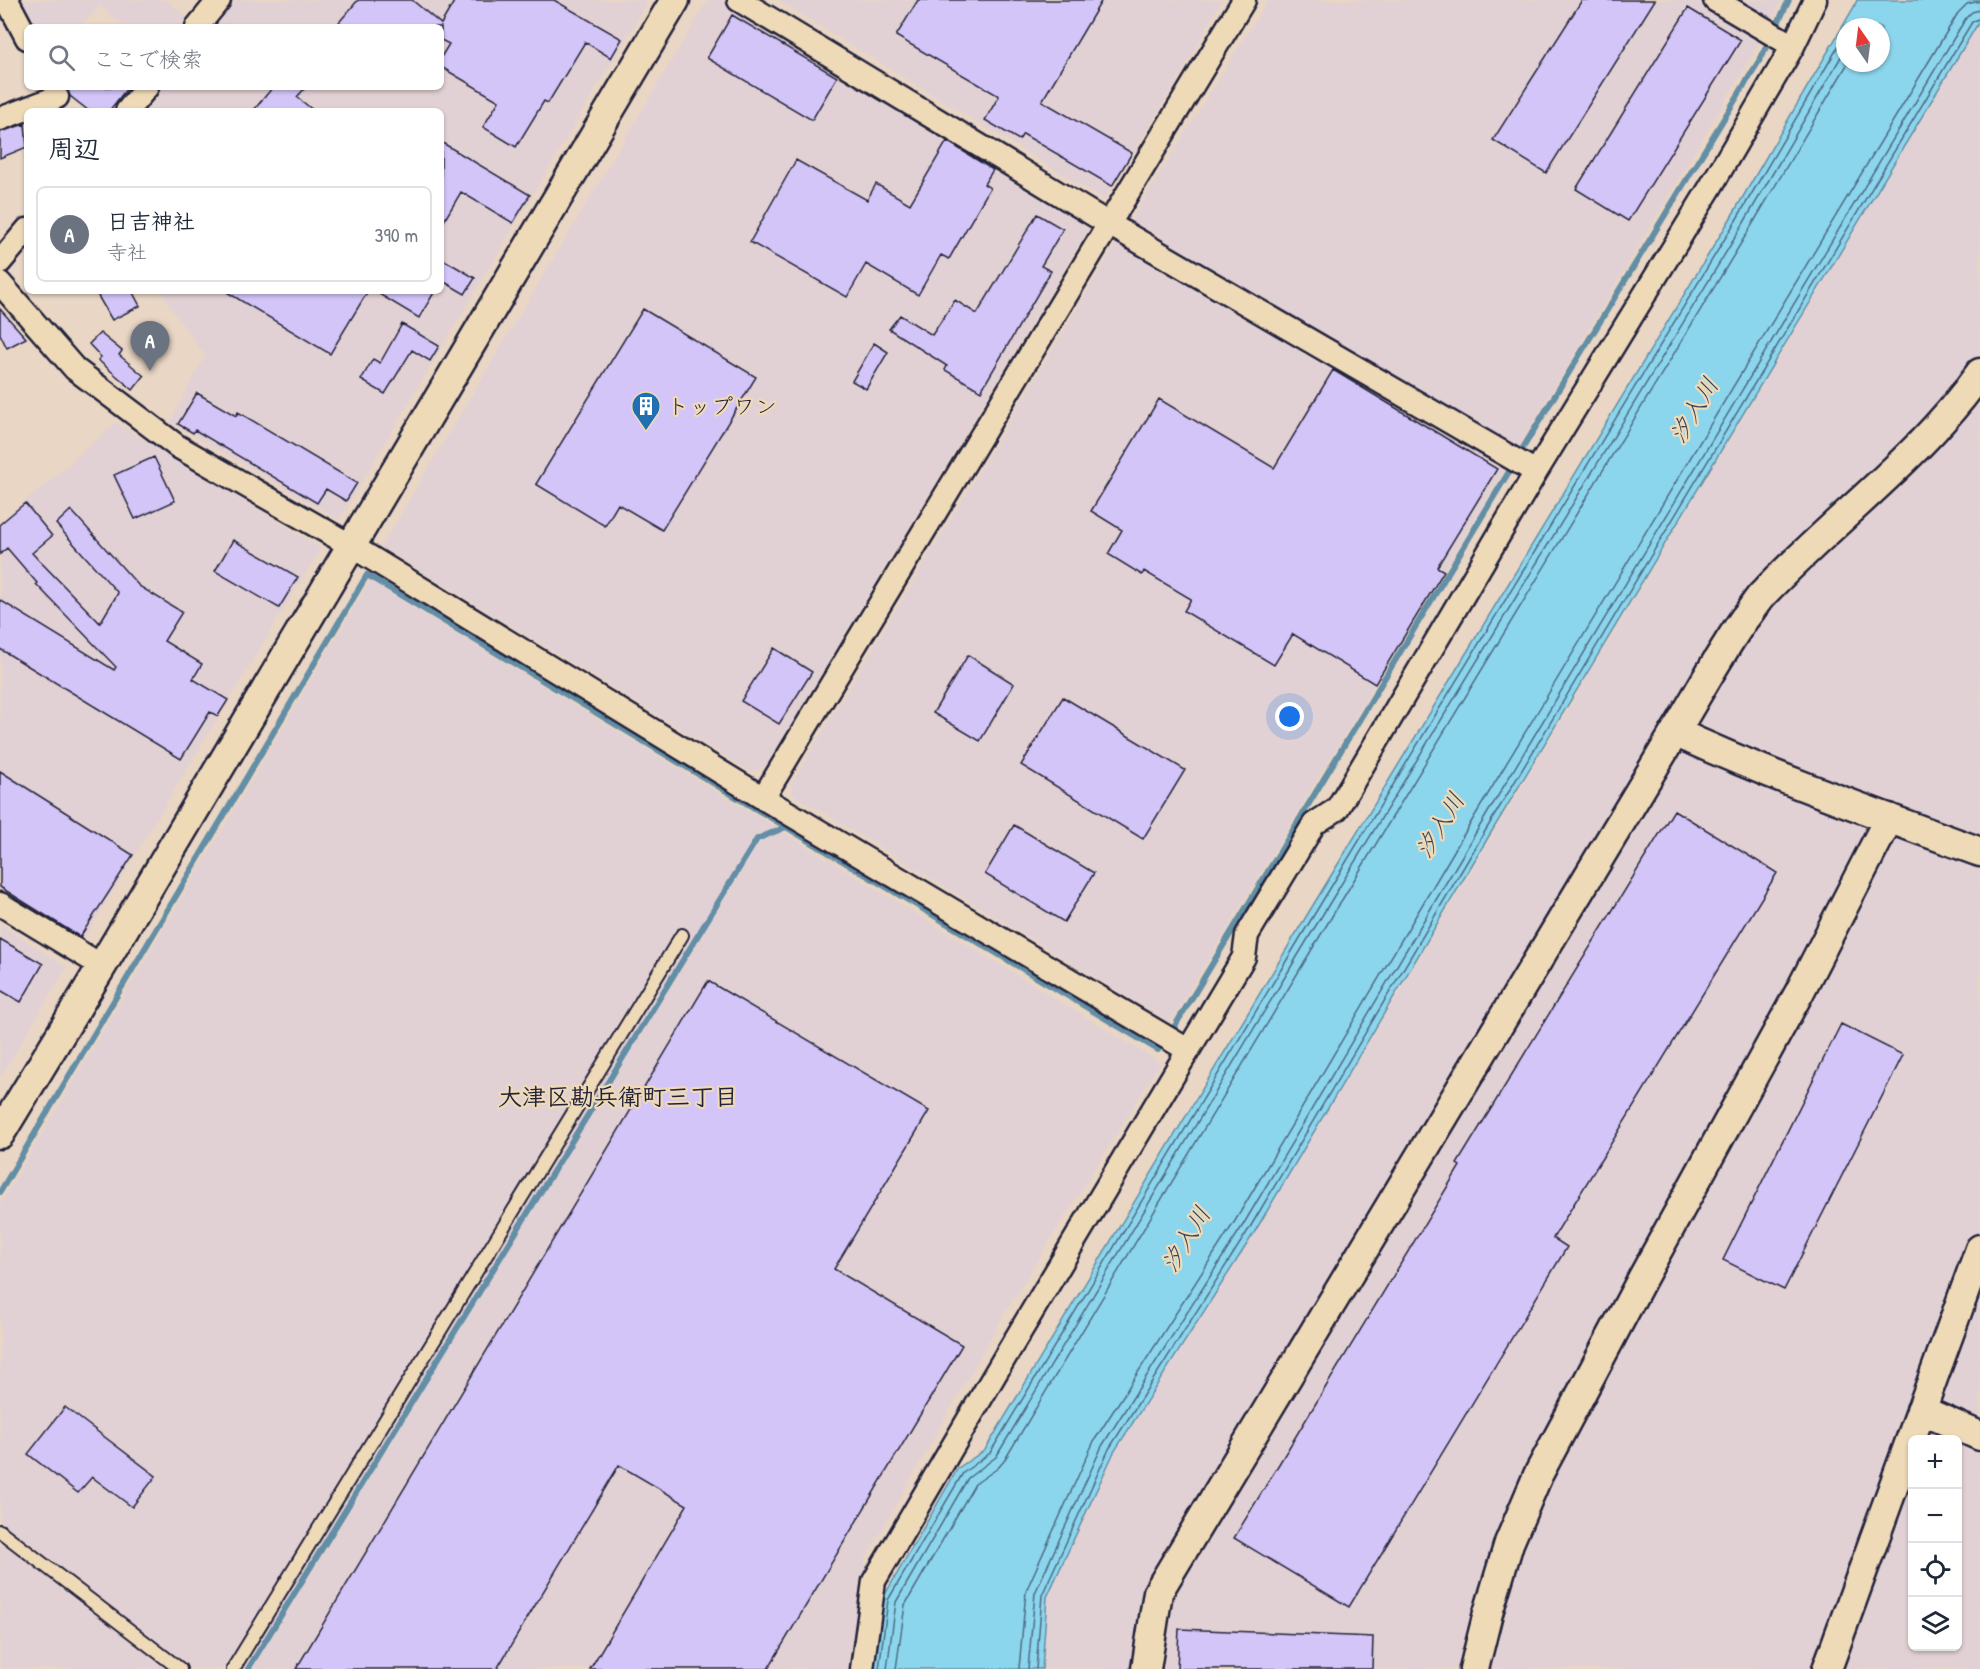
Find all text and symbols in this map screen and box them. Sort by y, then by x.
north arrow [1836,18,1890,72]
search box [24,24,444,90]
icon: search [45,41,78,74]
text: ここで検索 [93,44,203,74]
text: 周辺 [48,131,100,166]
text: 日吉神社 [107,206,195,236]
text: A [65,221,74,248]
text: 390 m [375,221,418,248]
text: 寺社 [107,238,147,265]
pin: A [130,322,170,371]
water label: 汐入川 [1661,371,1725,449]
building icon: トップワン [630,390,662,432]
place label: トップワン [667,391,777,421]
your location [1275,702,1304,731]
water label: 汐入川 [1407,786,1471,864]
district label: 大津区勘兵衛町三丁目 [498,1080,738,1112]
water label: 汐入川 [1153,1200,1217,1278]
map controls [1908,1435,1962,1651]
button: + [1908,1435,1962,1489]
button: − [1908,1489,1962,1543]
button: locate [1908,1543,1962,1597]
button: layers [1908,1597,1962,1651]

